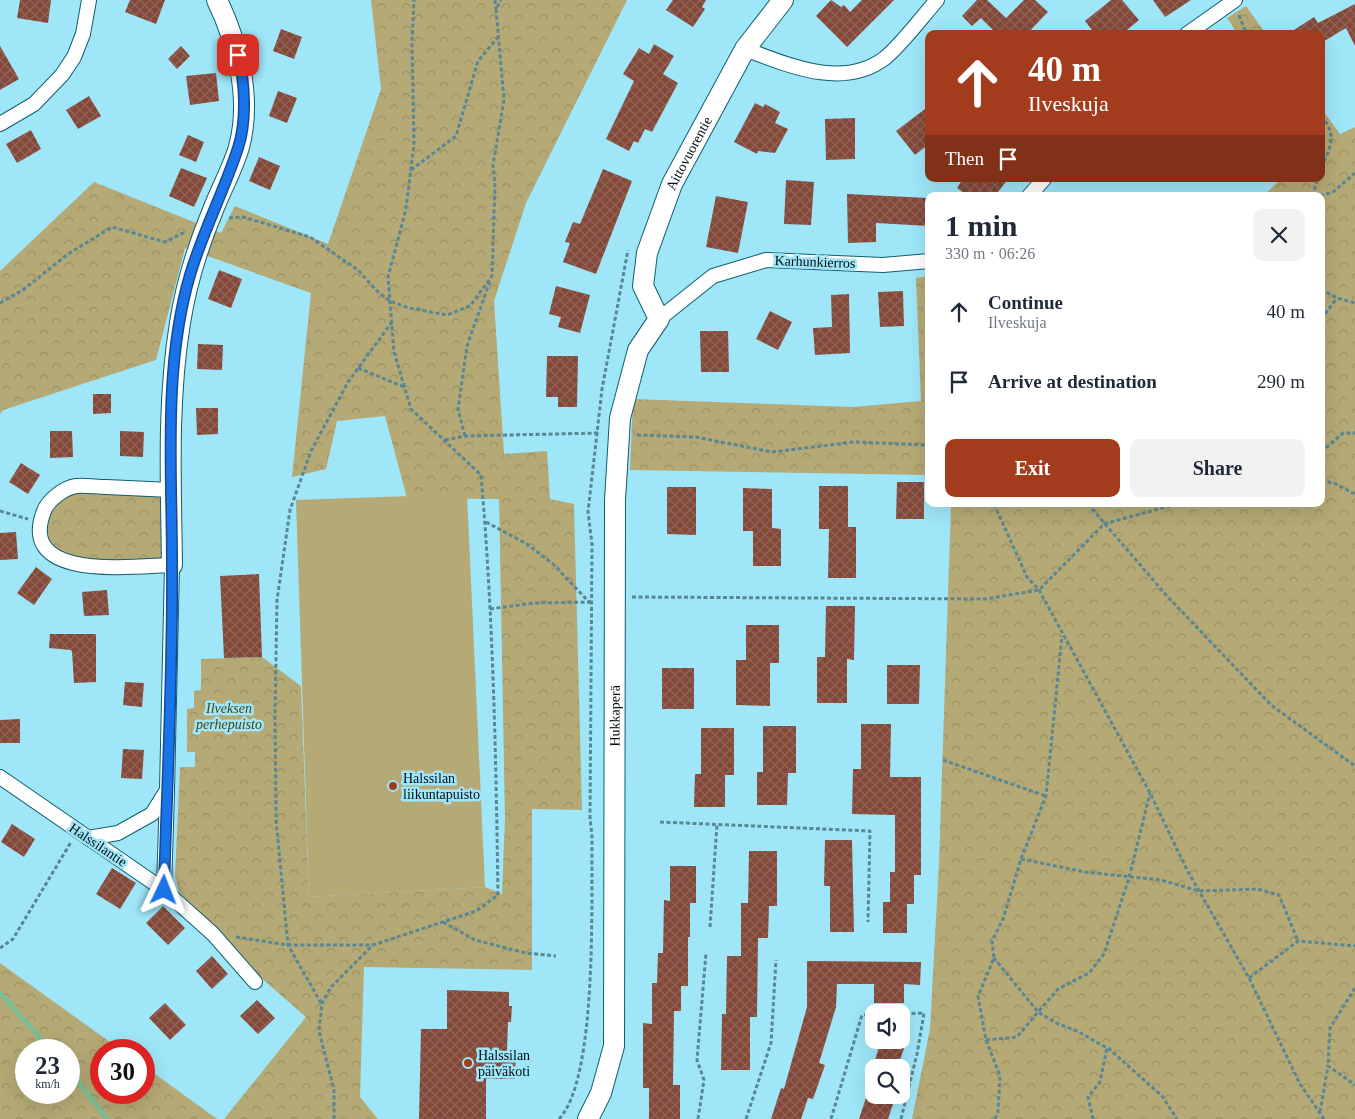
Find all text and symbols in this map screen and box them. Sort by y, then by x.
pin [217,34,259,76]
icon: arrive [224,41,252,69]
icon: ahead [945,50,1010,115]
text: 40 m [1028,50,1101,89]
text: Ilveskuja [1028,91,1109,116]
street label: Aittovuorentie [663,114,715,192]
icon: arrive [994,145,1022,173]
text: Then [945,148,984,169]
text: 1 min [945,209,1018,242]
button: close [1253,209,1305,261]
text: 330 m · 06:26 [945,245,1035,262]
street label: Karhunkierros [774,253,856,271]
text: Continue [988,292,1063,313]
icon: ahead [945,298,973,326]
text: 40 m [1266,301,1305,322]
text: Ilveskuja [988,314,1047,331]
icon: arrive [945,368,973,396]
text: Arrive at destination [988,371,1157,392]
text: 290 m [1257,371,1305,392]
button: Exit [945,439,1120,497]
button: Share [1130,439,1305,497]
street label: Hukkaperä [607,684,622,747]
park label: Ilveksen perhepuisto [195,701,262,732]
place label: Halssilan liikuntapuisto [403,771,480,802]
marker: Halssilan liikuntapuisto [387,780,399,792]
street label: Halssilantie [66,820,130,870]
position arrow [137,863,189,915]
map controls [865,1004,910,1104]
button: sound [865,1004,910,1049]
speed limit sign: 30 [90,1039,155,1104]
place label: Halssilan päiväkoti [478,1048,530,1079]
text: 23 [35,1052,60,1079]
marker: Halssilan päiväkoti [462,1057,474,1069]
button: search [865,1059,910,1104]
text: km/h [35,1077,60,1091]

